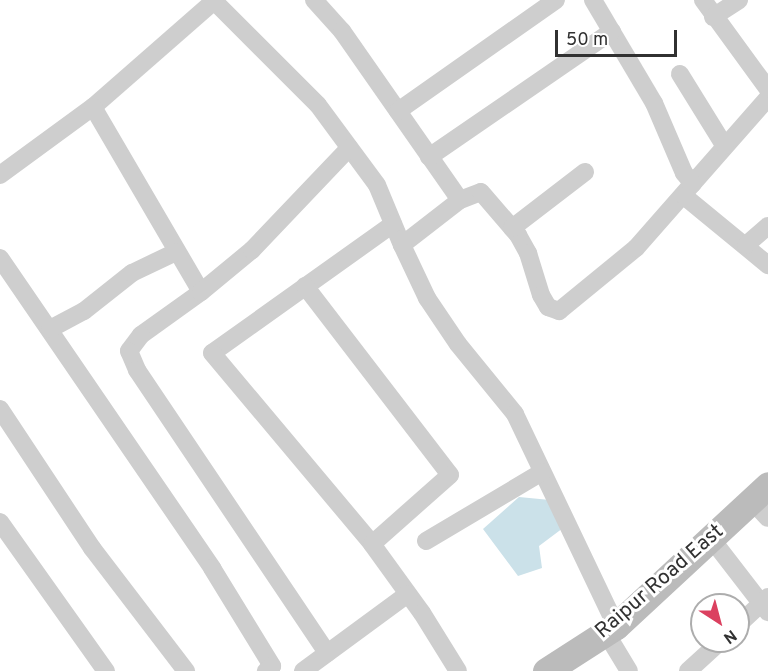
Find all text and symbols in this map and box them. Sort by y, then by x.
scale bar [558,18,680,56]
text: 50 m [566,29,608,52]
street label: Raipur Road East [591,519,729,645]
north arrow [690,593,750,653]
text: N [719,624,740,647]

